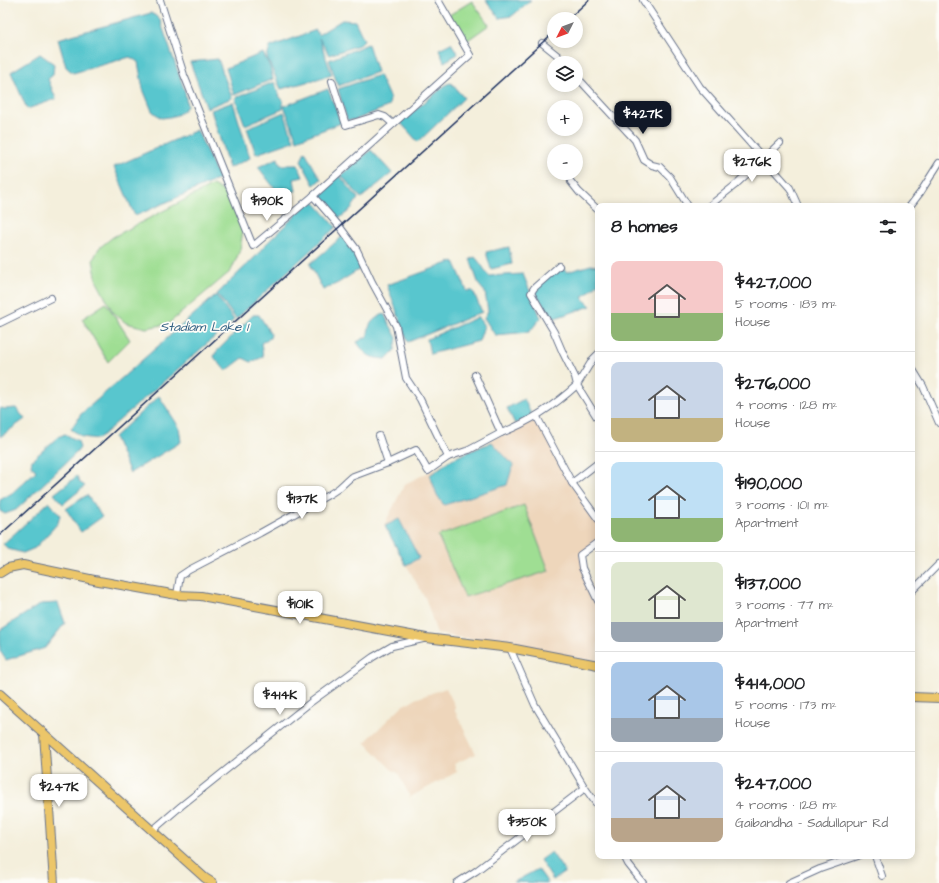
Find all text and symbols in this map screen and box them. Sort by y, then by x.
north arrow [547,12,583,48]
map controls [547,12,583,180]
button: layers [547,56,583,92]
button: + [547,100,583,136]
pin: $427K [615,101,671,135]
text: $427K [623,105,663,123]
button: − [547,144,583,180]
pin: $276K [724,149,780,183]
text: $276K [733,153,771,171]
pin: $190K [239,188,295,222]
text: $190K [251,192,283,210]
text: 8 homes [611,215,678,239]
icon: filters [877,216,899,238]
text: $427,000 [735,271,811,295]
icon: home [643,277,691,325]
text: 5 rooms · 183 m² [735,295,837,313]
text: House [735,313,770,331]
water label: Stadiam Lake 1 [160,318,250,336]
text: $276,000 [735,372,811,396]
icon: home [643,378,691,426]
text: 4 rooms · 128 m² [735,396,837,414]
text: House [735,414,770,432]
text: $190,000 [735,472,802,496]
icon: home [643,478,691,526]
pin: $137K [274,486,330,520]
text: $137K [286,490,318,508]
text: 3 rooms · 101 m² [735,496,829,514]
text: Apartment [735,514,799,532]
text: $137,000 [735,572,801,596]
icon: home [643,578,691,626]
pin: $101K [272,591,328,625]
text: $101K [287,595,313,613]
text: 3 rooms · 77 m² [735,596,834,614]
text: Apartment [735,614,799,632]
text: $414,000 [735,672,805,696]
icon: home [643,678,691,726]
pin: $414K [252,682,308,716]
text: $414K [263,686,297,704]
text: 5 rooms · 173 m² [735,696,837,714]
text: House [735,714,770,732]
text: $247,000 [735,772,811,796]
pin: $247K [31,774,87,808]
text: $247K [39,778,79,796]
icon: home [643,778,691,826]
text: 4 rooms · 128 m² [735,796,837,814]
pin: $350K [499,809,555,843]
text: $350K [507,813,547,831]
text: Gaibandha - Sadullapur Rd [735,814,888,832]

